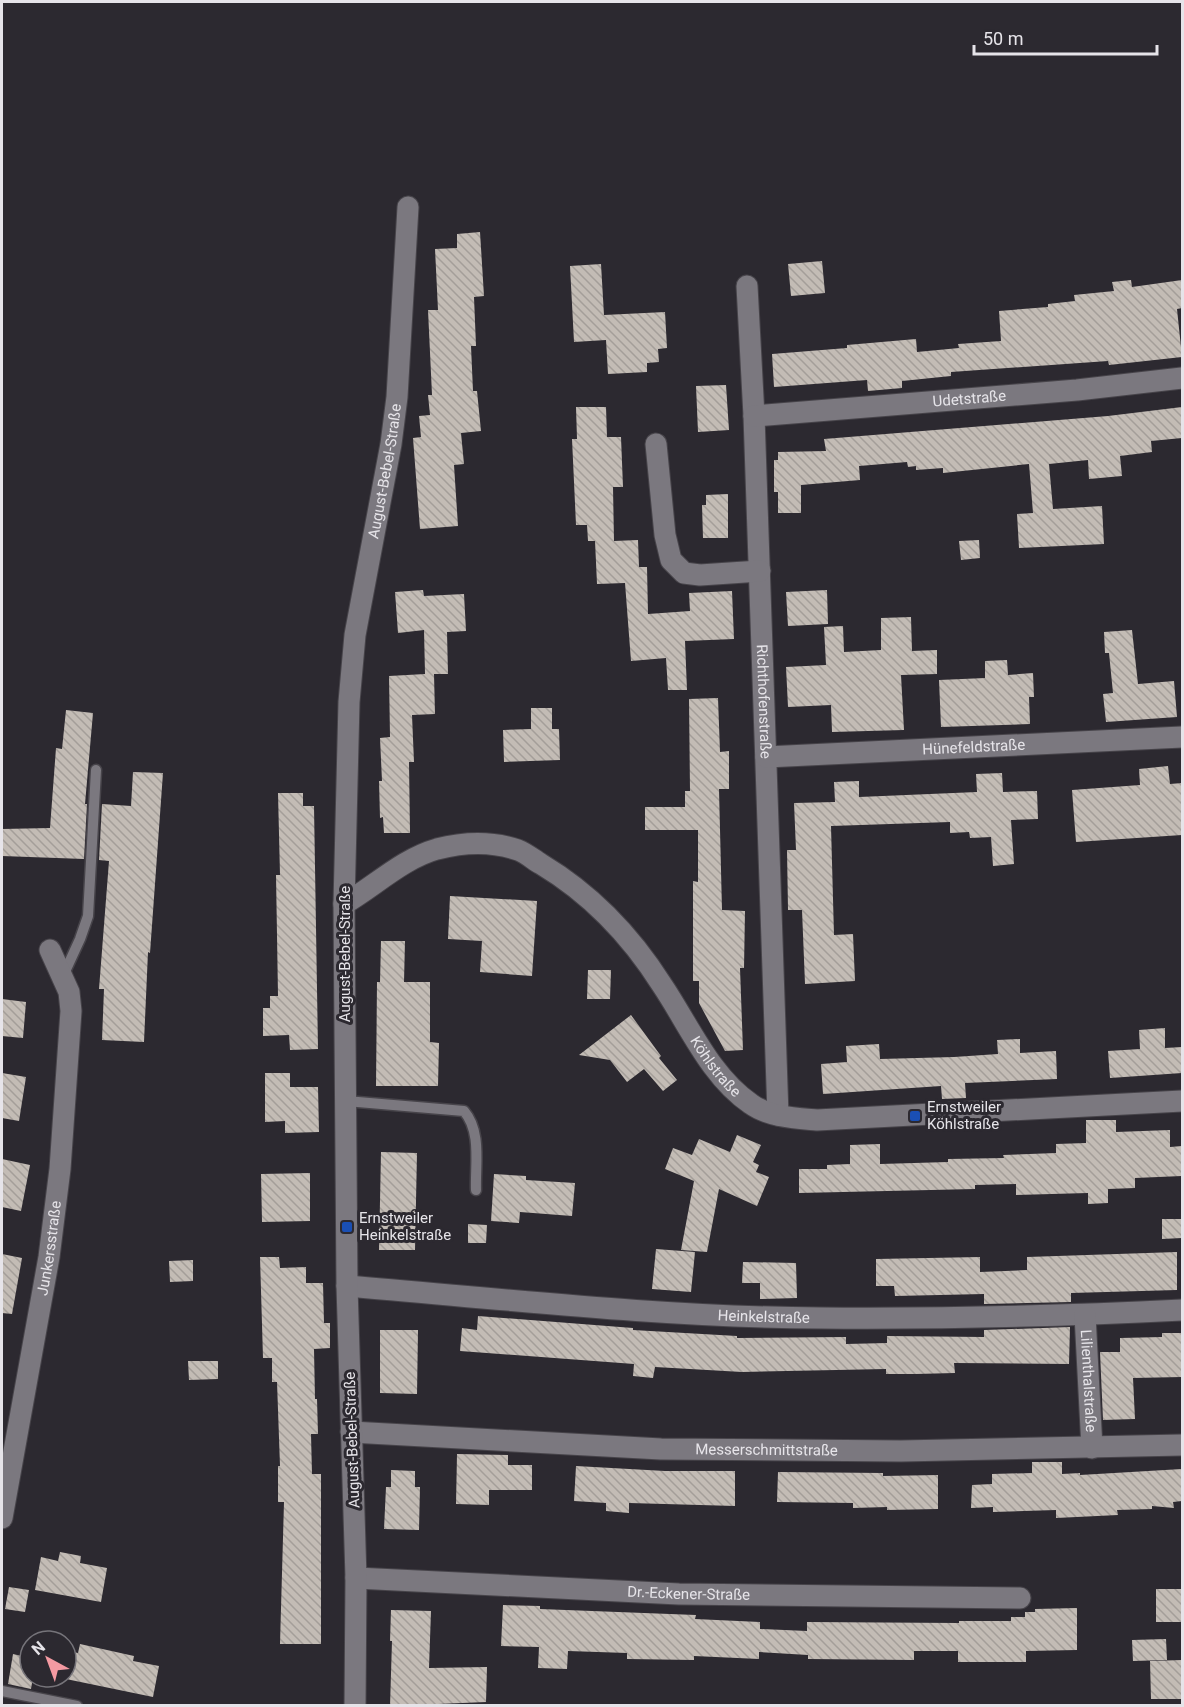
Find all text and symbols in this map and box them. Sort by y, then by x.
scale bar [974,18,1157,56]
text: 50 m [983,28,1023,49]
street label: Udetstraße [932,387,1007,411]
street label: August-Bebel-Straße [364,403,405,540]
street label: Richthofenstraße [753,644,775,759]
street label: Hünefeldstraße [922,736,1026,758]
street label: August-Bebel-Straße [336,886,354,1022]
street label: Köhlstraße [686,1033,745,1101]
place label: Ernstweiler Köhlstraße [927,1098,1001,1133]
marker: Ernstweiler Köhlstraße [908,1109,922,1123]
street label: Junkersstraße [33,1200,65,1297]
place label: Ernstweiler Heinkelstraße [359,1209,451,1244]
marker: Ernstweiler Heinkelstraße [340,1220,354,1234]
street label: Heinkelstraße [717,1306,810,1327]
street label: Lilienthalstraße [1077,1329,1100,1433]
street label: August-Bebel-Straße [341,1371,363,1509]
street label: Messerschmittstraße [695,1440,838,1459]
street label: Dr.-Eckener-Straße [627,1582,750,1604]
north arrow [18,1629,78,1689]
text: N [28,1637,49,1659]

